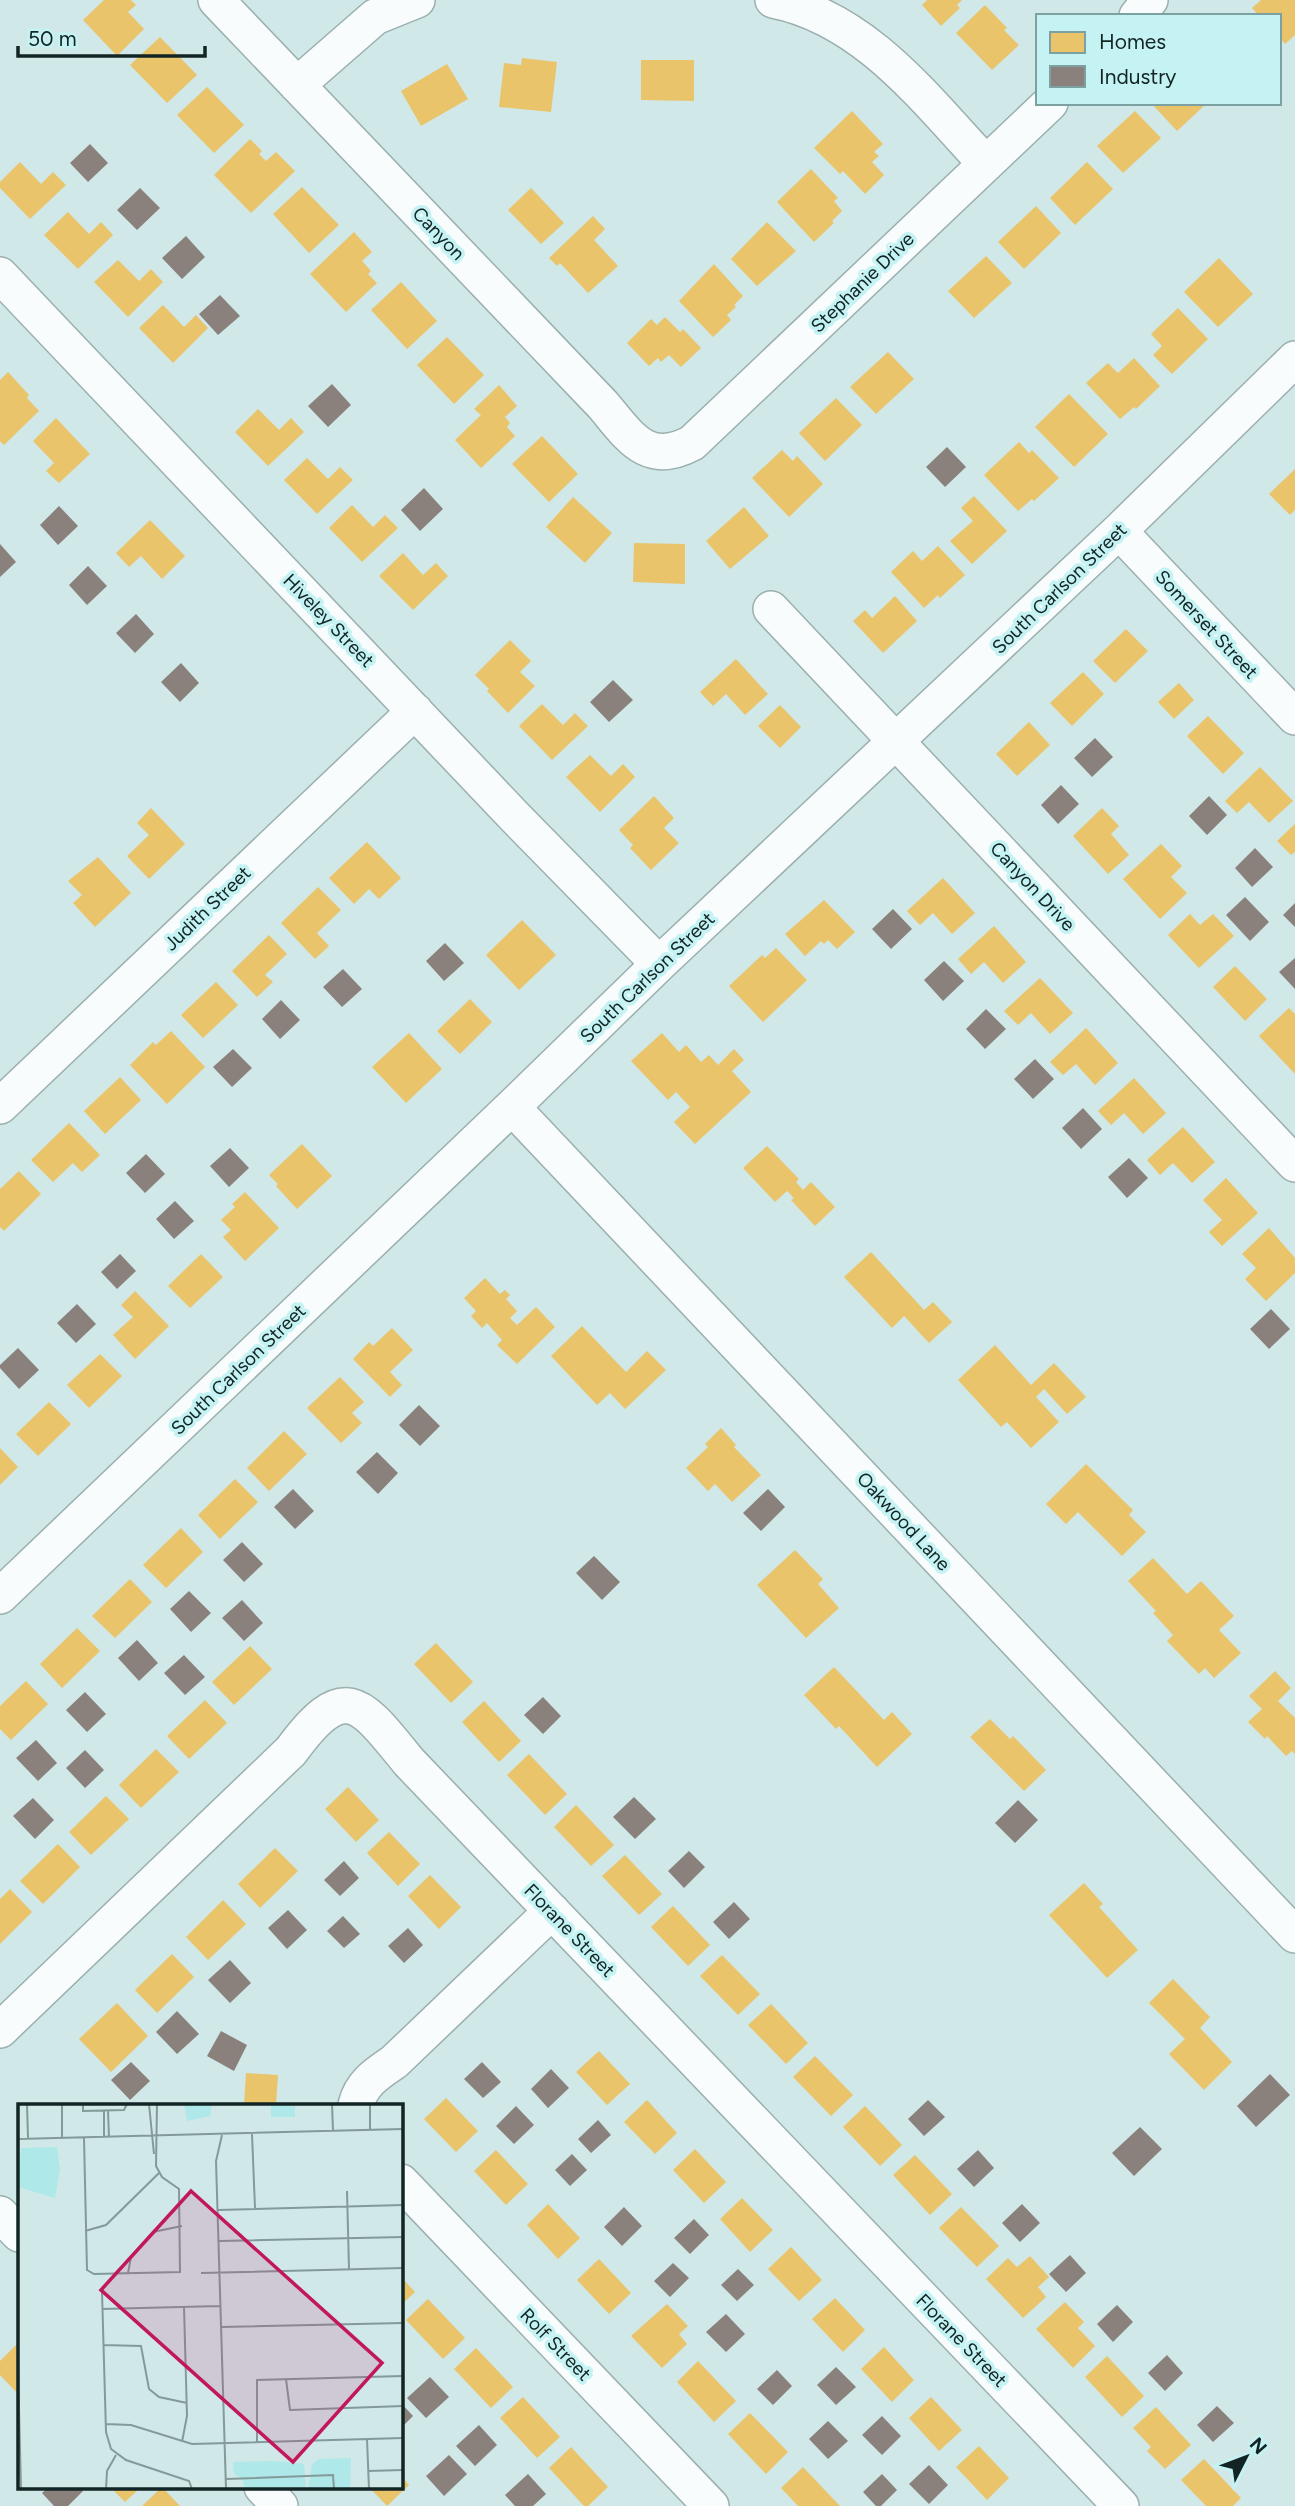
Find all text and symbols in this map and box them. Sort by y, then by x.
scale bar [18,14,205,58]
legend [1036,14,1281,105]
text: 50 m [28,26,77,51]
text: Homes [1099,29,1166,54]
text: Industry [1099,64,1176,89]
street label: Canyon [408,202,470,265]
street label: Stephanie Drive [806,227,919,337]
street label: South Carlson Street [987,518,1131,659]
street label: Somerset Street [1150,565,1263,683]
street label: Hiveley Street [278,569,379,672]
street label: Canyon Drive [985,837,1080,936]
street label: Judith Street [159,861,255,955]
street label: South Carlson Street [575,907,719,1048]
street label: South Carlson Street [166,1299,310,1440]
street label: Oakwood Lane [852,1467,955,1576]
street label: Florane Street [520,1879,620,1982]
inset map [18,2104,402,2488]
street label: Florane Street [912,2289,1012,2392]
street label: Rolf Street [515,2303,596,2385]
north arrow [1211,2422,1281,2492]
text: N [1245,2433,1272,2459]

